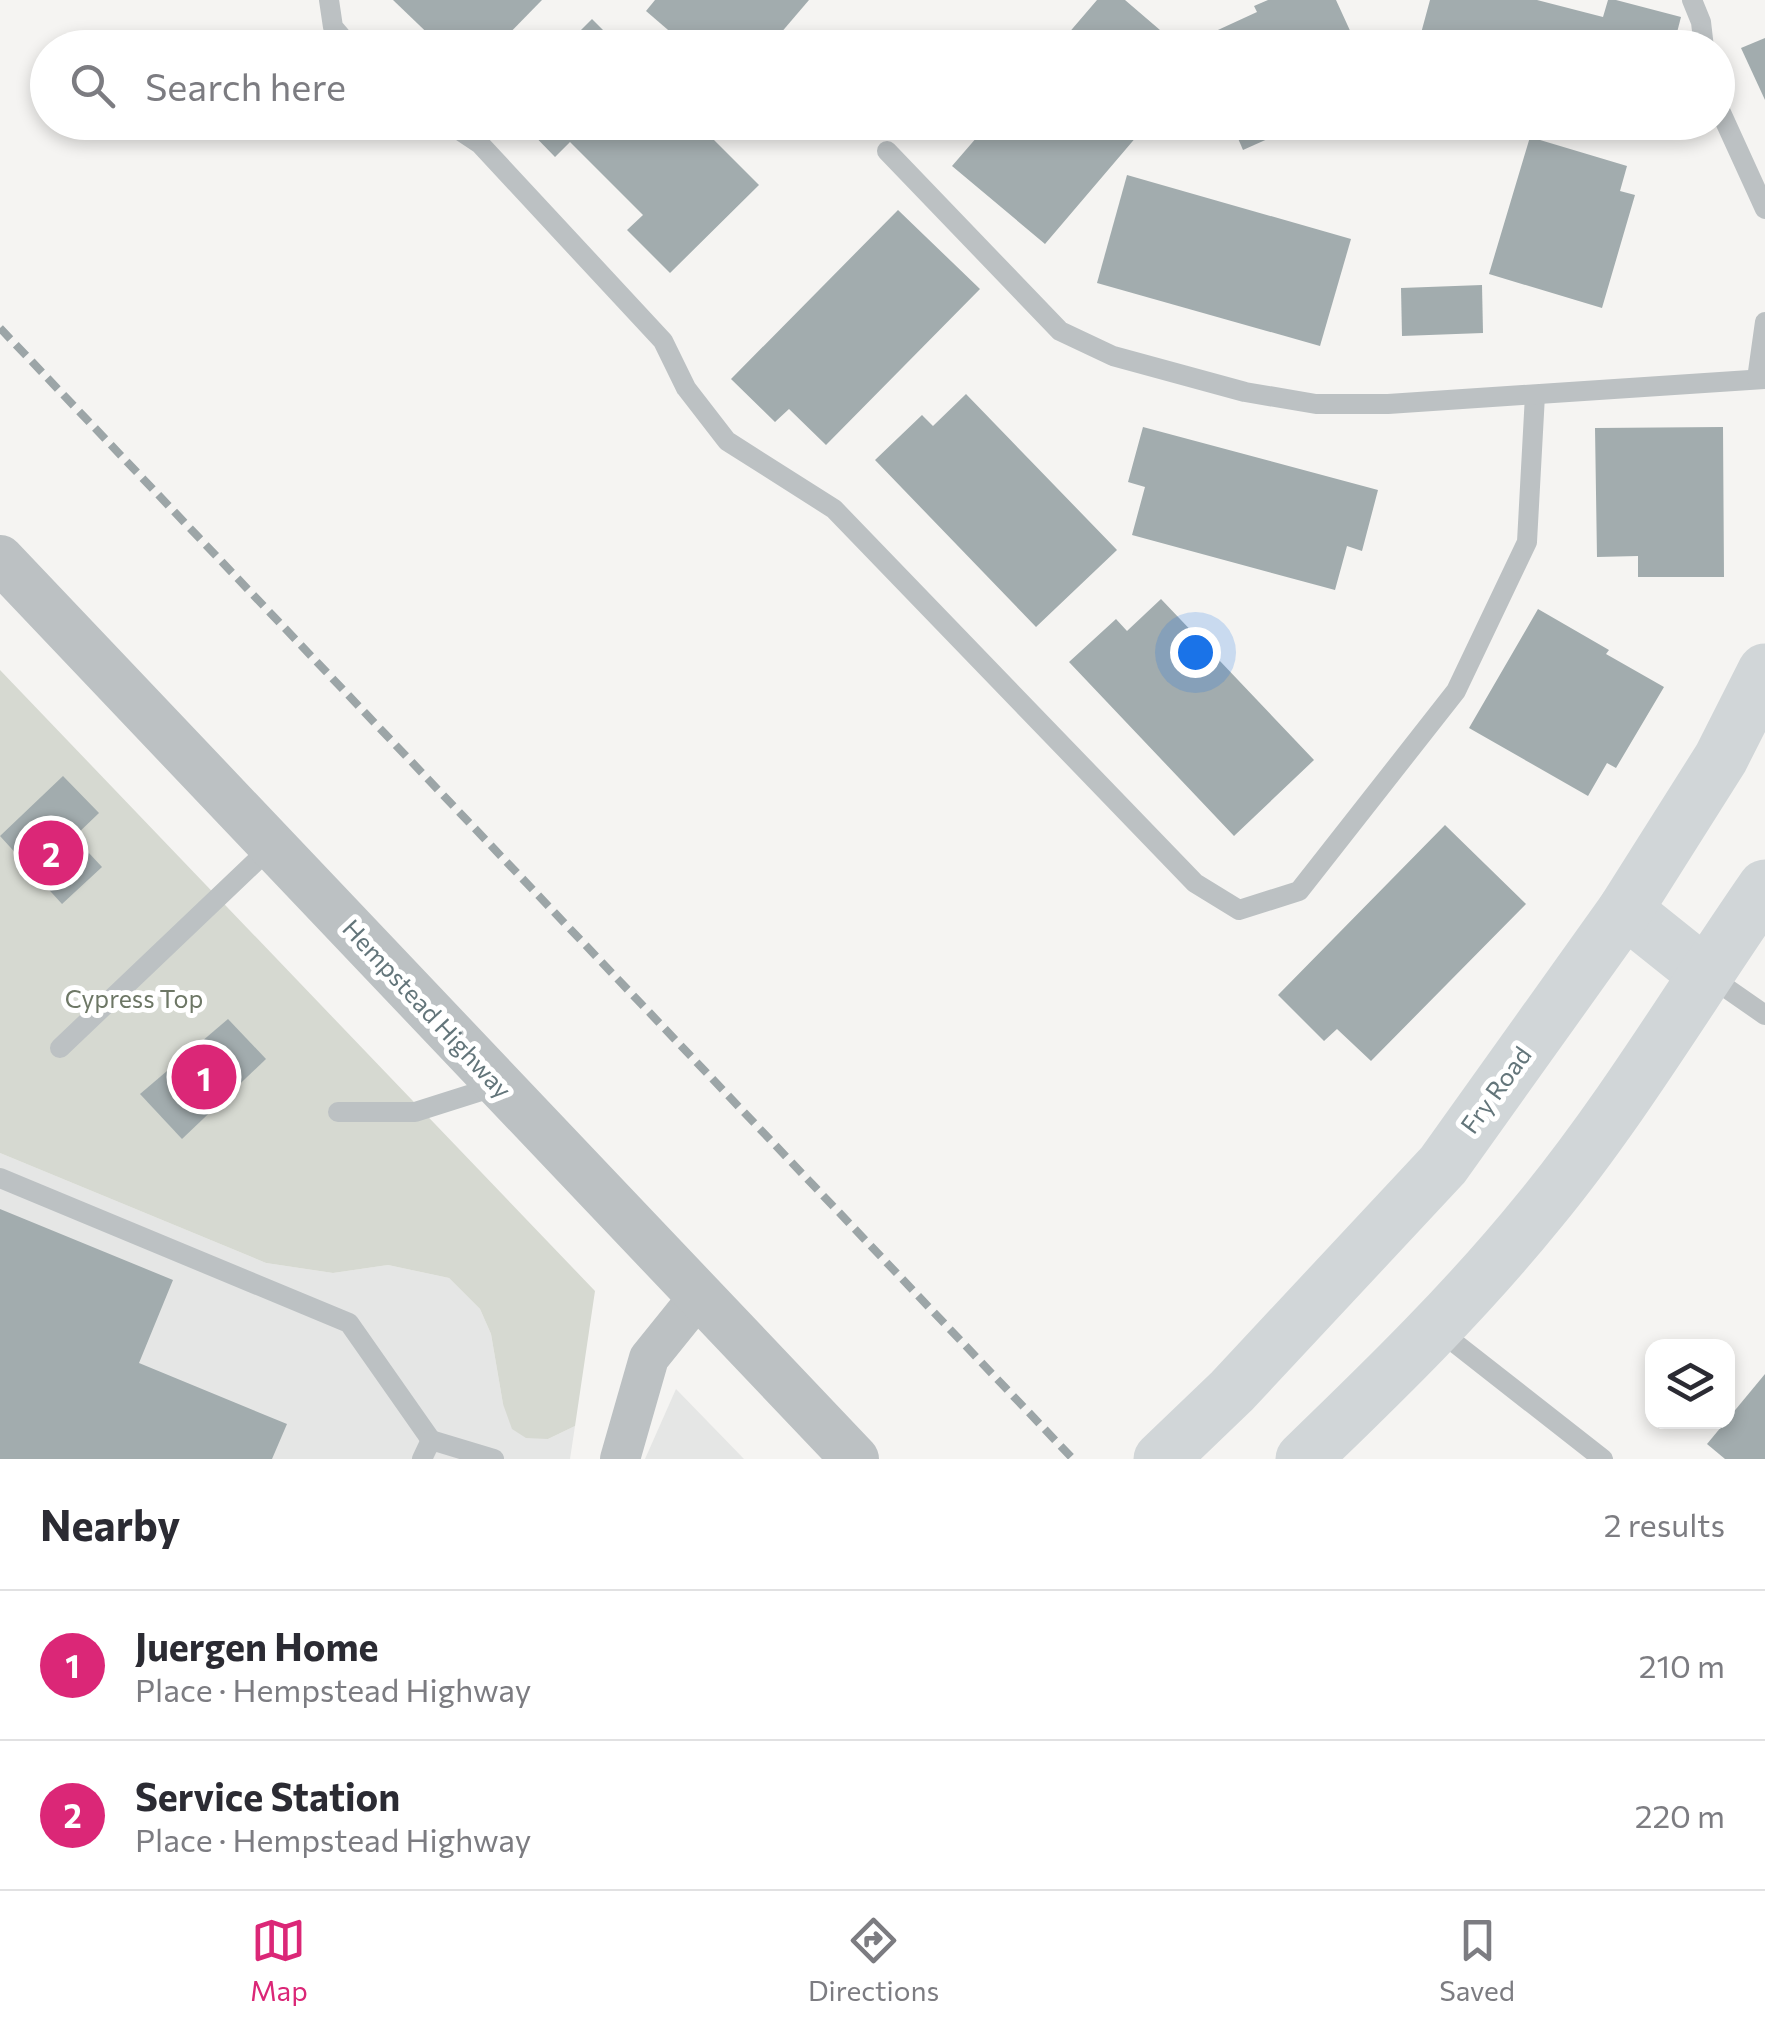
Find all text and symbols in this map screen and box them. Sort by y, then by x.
search box [30,30,1735,140]
icon: search [65,58,120,113]
text: Search here [145,62,346,109]
your location [1170,627,1221,678]
pin: 2 [18,816,84,890]
street label: Hempstead Highway [337,913,518,1104]
park label: Cypress Top [65,983,203,1013]
pin: 1 [172,1040,236,1114]
street label: Fry Road [1454,1040,1537,1139]
map controls [1645,1339,1735,1429]
button: layers [1645,1339,1735,1429]
text: Nearby [40,1498,180,1550]
text: 2 results [1604,1504,1725,1544]
text: Juergen Home [135,1622,379,1669]
text: 1 [65,1645,80,1685]
text: 210 m [1639,1645,1725,1685]
text: Place · Hempstead Highway [135,1669,531,1709]
text: Service Station [135,1772,400,1819]
text: 2 [63,1795,82,1835]
text: 220 m [1635,1795,1725,1835]
text: Place · Hempstead Highway [135,1819,531,1859]
tab: Map [250,1913,308,2007]
tab: Directions [808,1913,939,2007]
tab: Saved [1439,1913,1515,2007]

